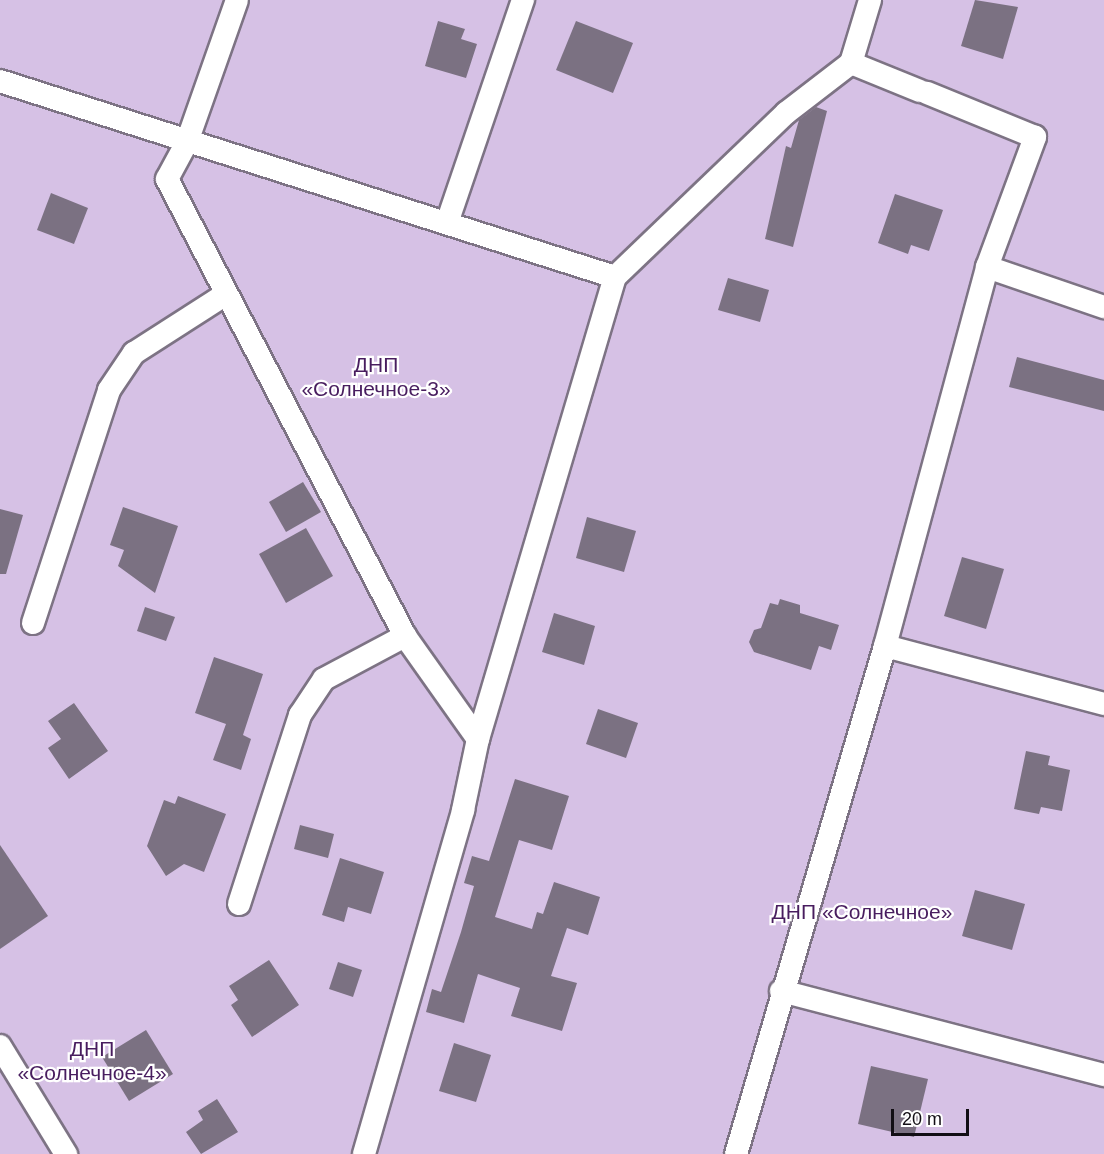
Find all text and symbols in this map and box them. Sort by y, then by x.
park label: ДНП «Солнечное-3» [301,352,451,402]
park label: ДНП «Солнечное» [772,899,952,925]
park label: ДНП «Солнечное-4» [17,1036,167,1086]
scale bar [894,1097,972,1135]
text: 20 m [902,1109,942,1129]

